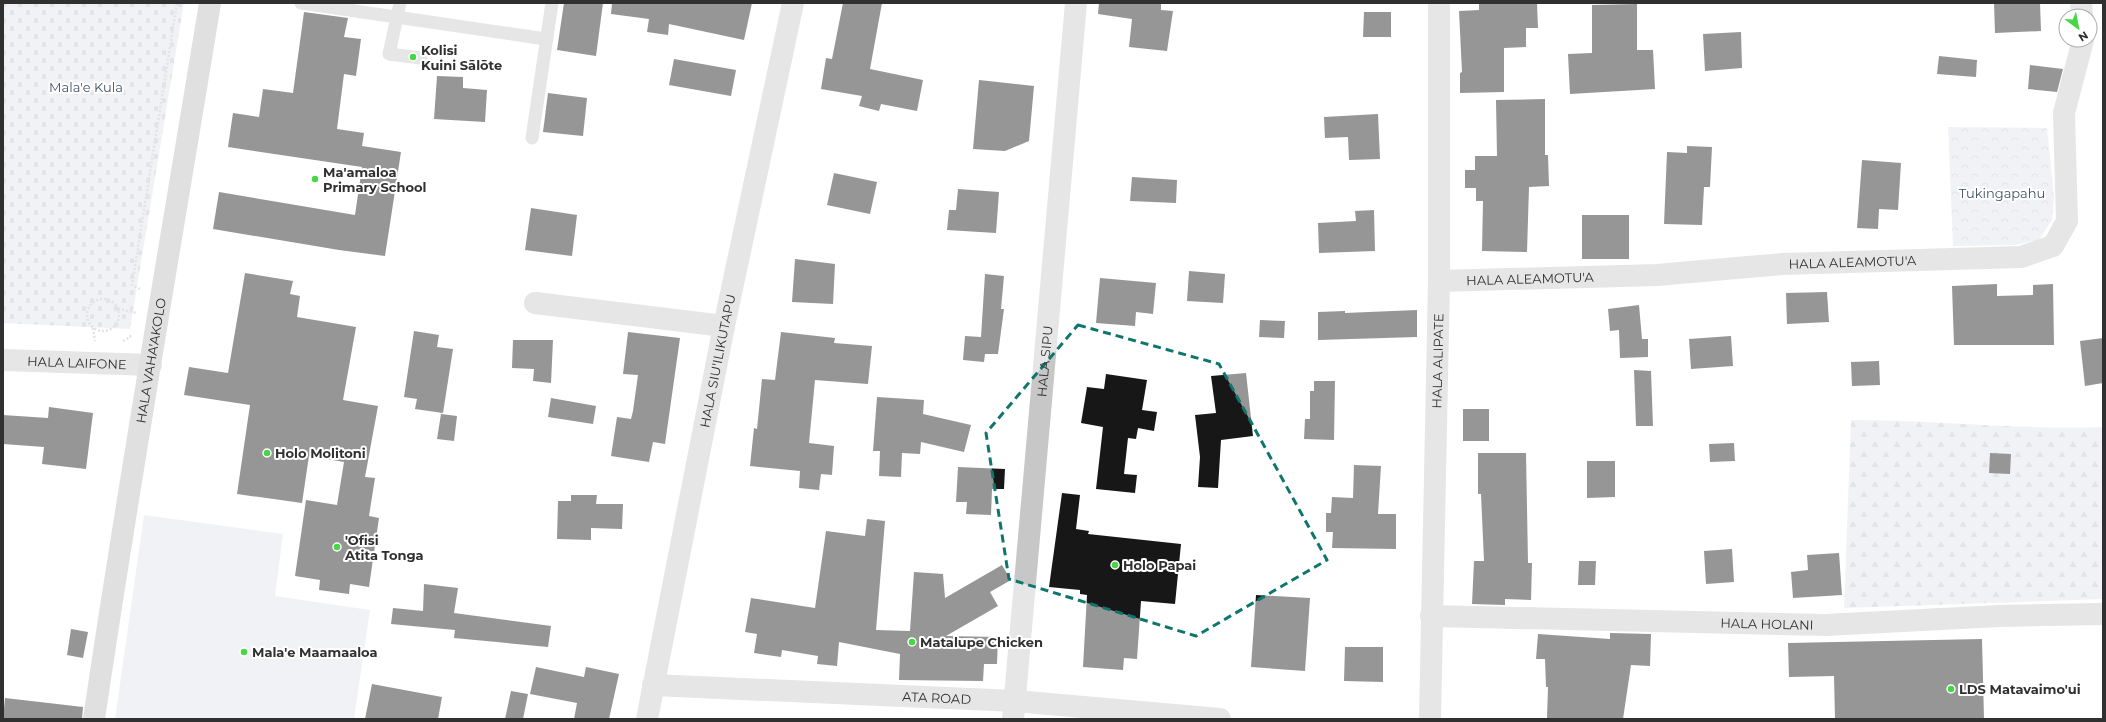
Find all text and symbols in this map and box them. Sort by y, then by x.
north arrow [2058,8,2098,48]
text: N [2076,28,2091,45]
place label: Kolisi Kuini Sālōte [421,42,502,73]
marker: Kolisi Kuini Sālōte [408,52,418,62]
park label: Mala'e Kula [49,79,123,95]
place label: Ma'amaloa Primary School [323,164,426,195]
marker: Ma'amaloa Primary School [310,174,320,184]
park label: Tukingapahu [1959,185,2045,201]
street label: HALA ALEAMOTU'A [1788,252,1917,272]
street label: HALA ALEAMOTU'A [1466,269,1595,288]
street label: HALA SIU'ILIKUTAPU [696,293,739,429]
street label: HALA VAHA'AKOLO [132,296,169,424]
street label: HALA ALIPATE [1428,313,1446,409]
street label: HALA SIPU [1033,325,1056,398]
street label: HALA LAIFONE [27,353,127,372]
place label: Holo Molitoni [275,445,366,461]
marker: Holo Molitoni [262,448,272,458]
place label: 'Ofisi Atita Tonga [344,532,424,563]
marker: 'Ofisi Atita Tonga [332,542,342,552]
place label: Holo Papai [1123,557,1196,573]
marker: Holo Papai [1110,560,1120,570]
street label: HALA HOLANI [1720,615,1814,633]
place label: Matalupe Chicken [920,634,1043,650]
marker: Matalupe Chicken [907,637,917,647]
place label: Mala'e Maamaaloa [252,644,378,660]
marker: Mala'e Maamaaloa [239,647,249,657]
place label: LDS Matavaimo'ui [1959,681,2081,697]
marker: LDS Matavaimo'ui [1946,684,1956,694]
street label: ATA ROAD [902,688,972,707]

